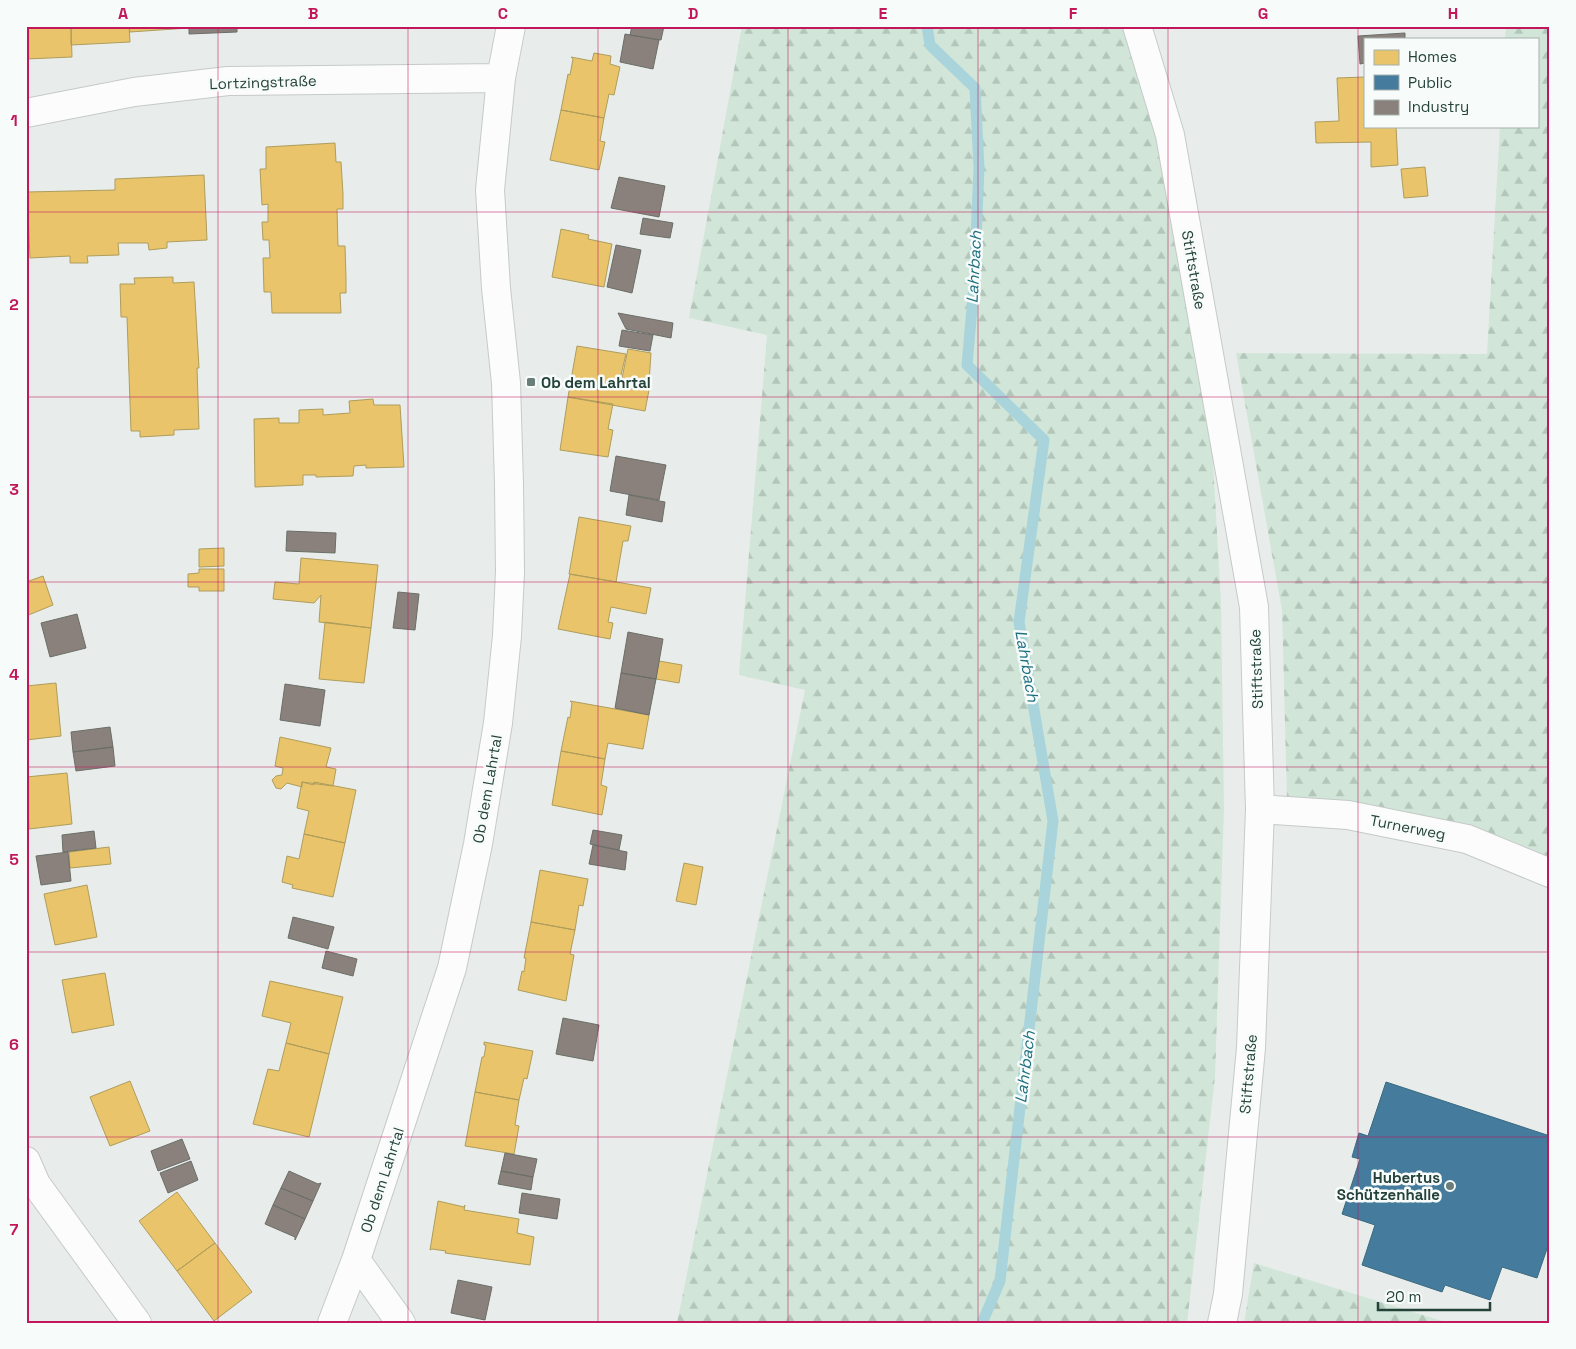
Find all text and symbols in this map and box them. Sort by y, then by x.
text: A [118,3,128,24]
text: B [308,3,318,24]
text: C [498,3,508,24]
text: D [688,3,698,24]
text: E [879,3,888,24]
text: F [1069,3,1078,24]
text: G [1258,3,1268,24]
text: H [1448,3,1458,24]
legend [1364,38,1538,128]
text: Homes [1408,47,1457,66]
street label: Lortzingstraße [209,71,317,93]
text: Public [1408,73,1452,92]
text: Industry [1408,97,1469,116]
text: 1 [10,110,18,131]
water label: Lahrbach [962,229,986,304]
street label: Stiftstraße [1178,229,1210,311]
text: 2 [9,294,19,315]
place label: Ob dem Lahrtal [541,373,651,392]
marker: Ob dem Lahrtal [525,376,537,388]
text: 3 [9,479,19,500]
water label: Lahrbach [1010,629,1044,705]
street label: Stiftstraße [1245,629,1267,709]
text: 4 [9,664,19,685]
street label: Ob dem Lahrtal [468,733,506,845]
street label: Turnerweg [1369,810,1447,844]
text: 5 [9,849,19,870]
water label: Lahrbach [1010,1029,1040,1104]
street label: Stiftstraße [1235,1033,1261,1115]
text: 6 [9,1034,19,1055]
street label: Ob dem Lahrtal [356,1125,408,1235]
place label: Hubertus Schützenhalle [1337,1168,1440,1204]
marker: Hubertus Schützenhalle [1444,1180,1456,1192]
text: 7 [10,1219,19,1240]
scale bar [1378,1279,1491,1311]
text: 20 m [1386,1287,1421,1306]

